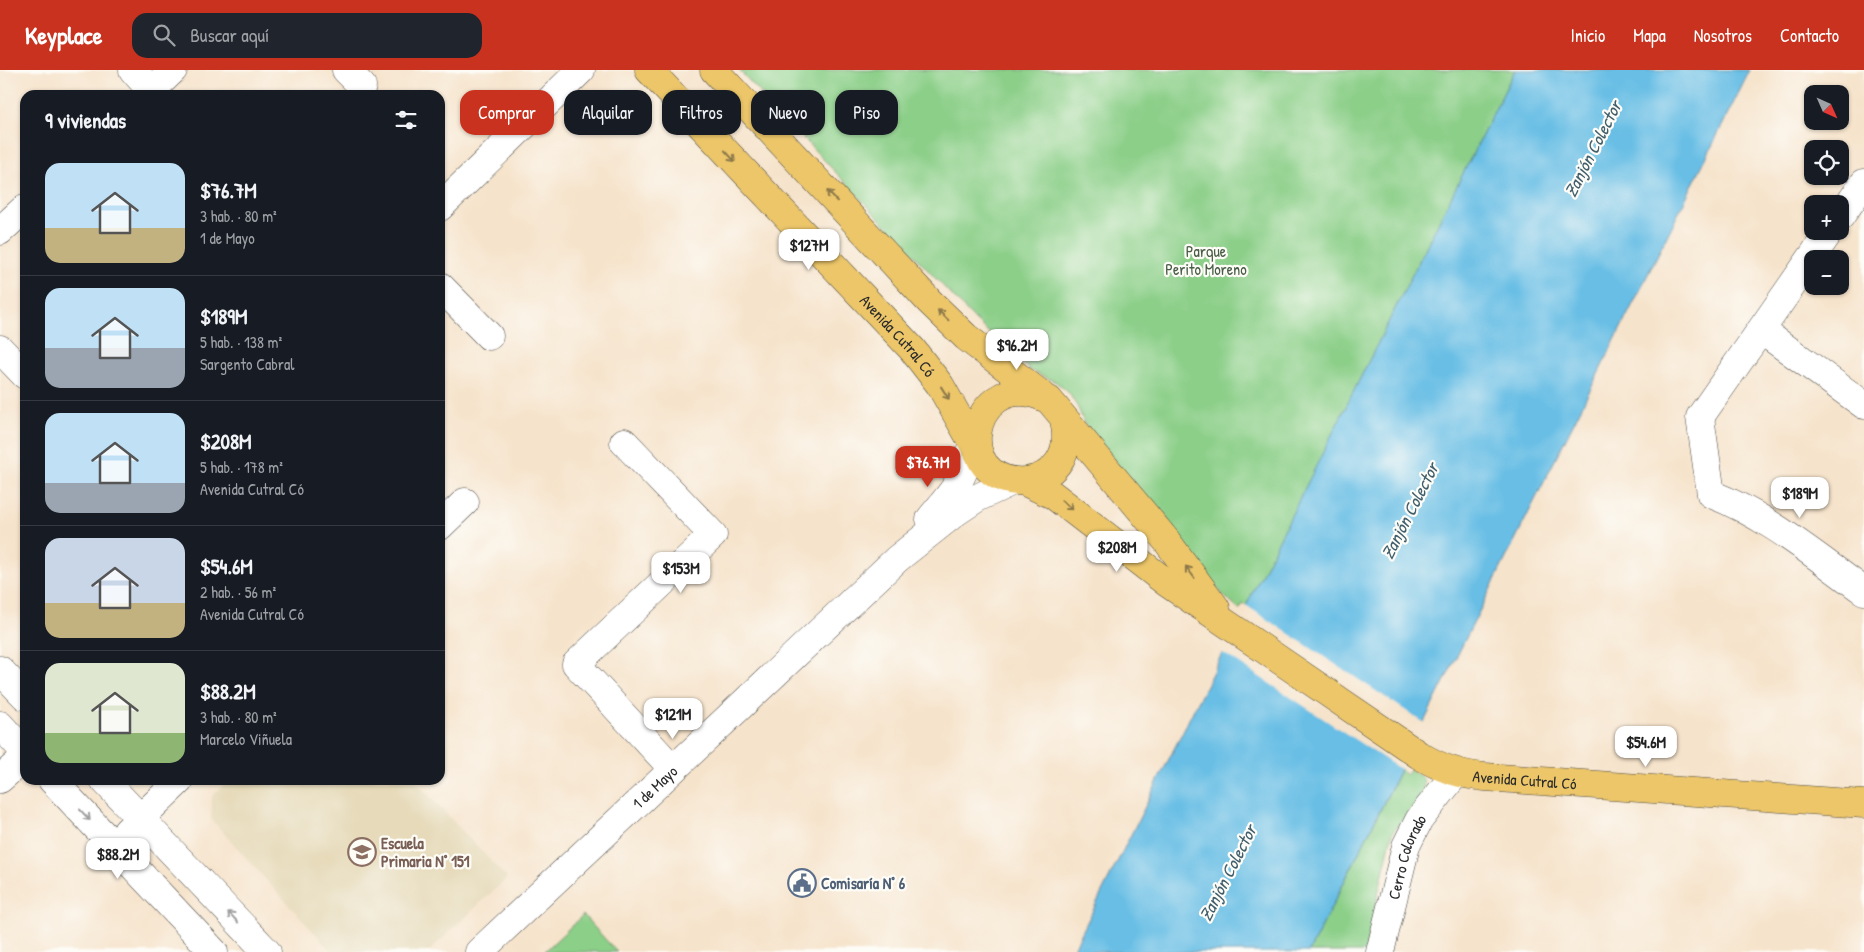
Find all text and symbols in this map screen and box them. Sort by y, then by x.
search box [132,13,482,58]
text: Keyplace [25,19,102,51]
icon: search [150,21,178,49]
text: Buscar aquí [190,22,269,48]
text: Inicio [1571,23,1605,48]
text: Mapa [1633,23,1666,48]
text: Nosotros [1694,23,1752,48]
text: Contacto [1780,23,1839,48]
north arrow [1804,85,1849,130]
map controls [1804,85,1849,295]
chip: Comprar [460,90,554,135]
chip: Alquilar [564,90,652,135]
chip: Filtros [662,90,741,135]
chip: Nuevo [751,90,825,135]
chip: Piso [835,90,898,135]
water label: Zanjón Colector [1558,95,1628,201]
text: 9 viviendas [45,106,126,135]
icon: filters [392,106,420,134]
button: locate [1804,140,1849,185]
one-way arrow [724,150,736,163]
text: $76.7M [200,176,257,205]
icon: home [85,183,145,243]
one-way arrow [826,190,838,203]
button: + [1804,195,1849,240]
text: 3 hab. · 80 m² [200,205,277,227]
text: 1 de Mayo [200,227,255,249]
pin: $127M [774,228,844,271]
text: $127M [790,234,828,256]
park label: Parque Perito Moreno [1165,240,1247,280]
button: − [1804,250,1849,295]
street label: Avenida Cutral Có [855,289,941,382]
text: $189M [200,302,248,331]
icon: home [85,308,145,368]
one-way arrow [937,309,949,321]
pin: $96.2M [976,328,1058,371]
text: 5 hab. · 138 m² [200,331,282,353]
text: $96.2M [997,334,1037,356]
text: Sargento Cabral [200,353,294,375]
one-way arrow [940,386,950,400]
text: $208M [200,427,251,456]
icon: home [85,433,145,493]
pin: $76.7M [887,446,969,488]
text: $76.7M [906,451,950,473]
text: 5 hab. · 178 m² [200,456,283,478]
water label: Zanjón Colector [1375,457,1445,563]
pin: $189M [1765,476,1835,519]
text: Avenida Cutral Có [200,478,304,500]
text: $189M [1782,482,1818,504]
one-way arrow [1061,500,1074,511]
pin: $208M [1082,530,1152,573]
text: $208M [1097,536,1137,558]
text: $54.6M [200,552,253,581]
pin: $153M [646,552,716,594]
text: $153M [662,557,700,579]
icon: home [85,558,145,618]
one-way arrow [1184,566,1195,579]
text: 2 hab. · 56 m² [200,581,276,603]
text: Avenida Cutral Có [200,603,304,625]
text: $88.2M [200,677,256,706]
icon: home [85,683,145,743]
pin: $121M [638,698,708,740]
text: $121M [655,703,691,725]
text: 3 hab. · 80 m² [200,706,277,728]
pin: $54.6M [1605,726,1687,768]
text: Marcelo Viñuela [200,728,292,750]
text: $54.6M [1626,731,1666,753]
street label: 1 de Mayo [627,760,682,814]
street label: Avenida Cutral Có [1471,765,1578,795]
one-way arrow [79,809,91,822]
street label: Cerro Colorado [1382,809,1431,902]
water label: Zanjón Colector [1193,819,1263,925]
place label: Escuela Primaria N° 151 [381,832,470,872]
school or university icon: Escuela Primaria N° 151 [347,837,377,867]
pin: $88.2M [77,838,159,880]
text: $88.2M [97,843,139,865]
public building icon: Comisaría N° 6 [787,868,817,898]
place label: Comisaría N° 6 [821,872,906,894]
one-way arrow [227,910,239,923]

